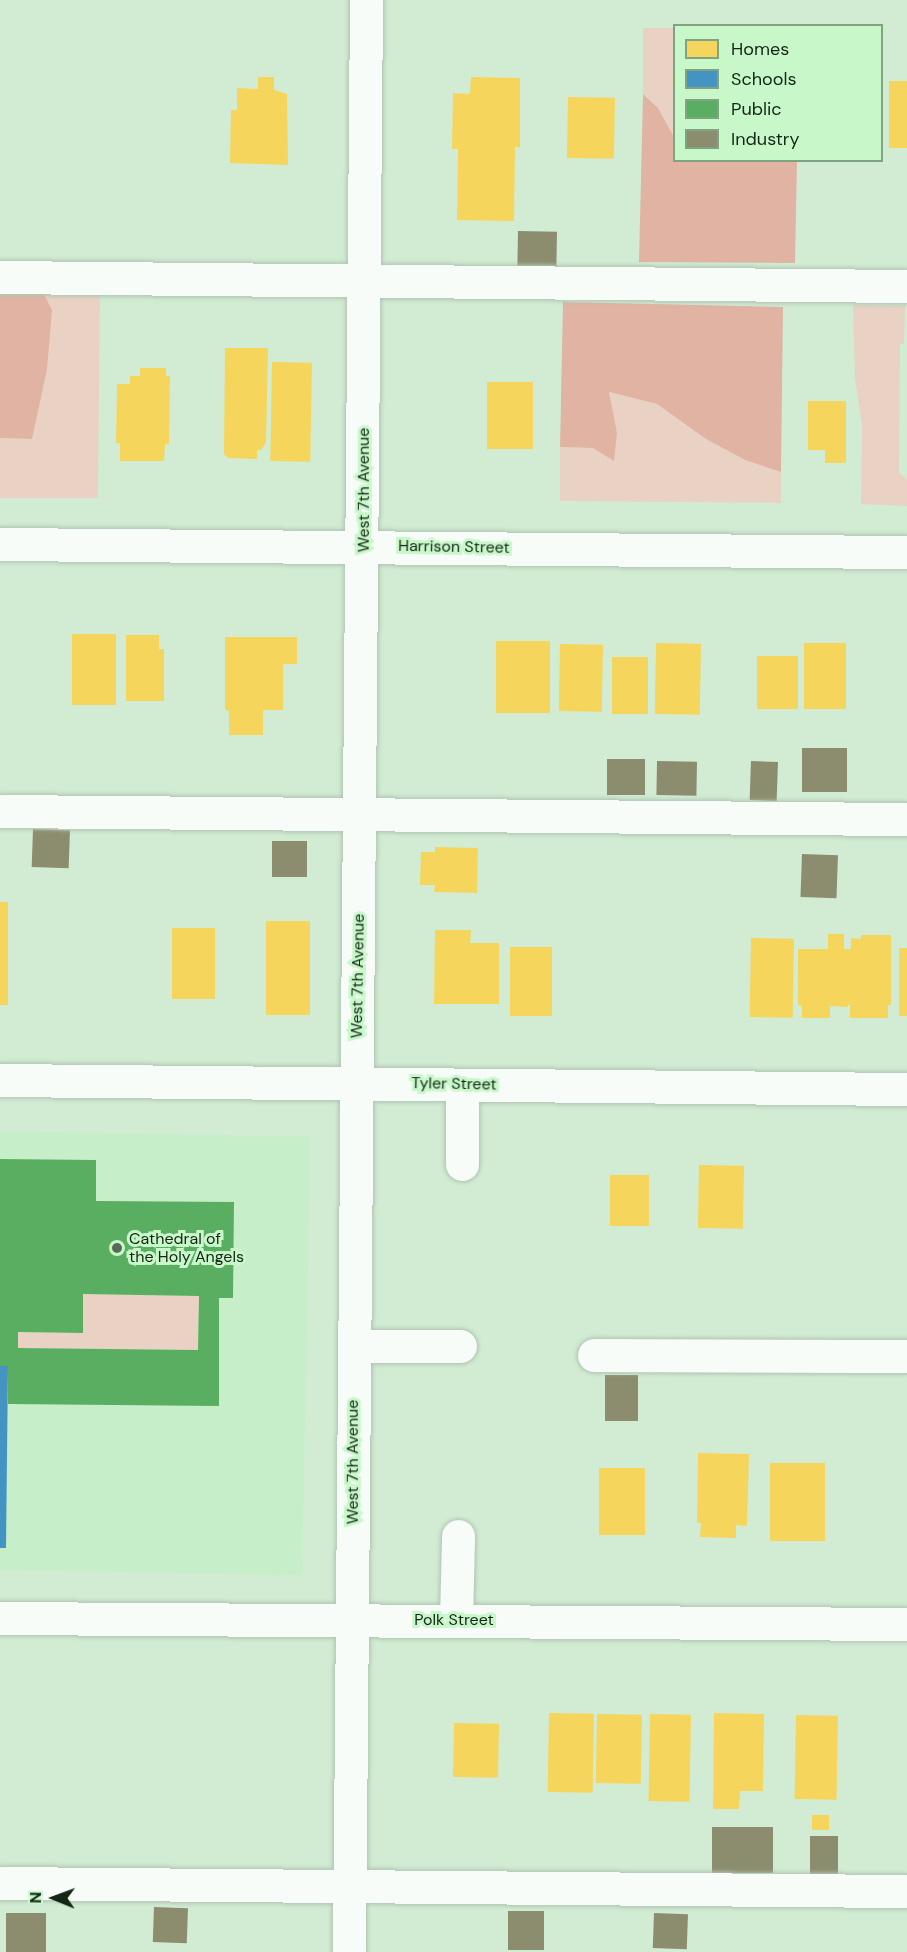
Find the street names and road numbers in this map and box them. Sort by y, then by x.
street label: West 7th Avenue [354,428,374,552]
street label: Harrison Street [398,536,510,558]
street label: West 7th Avenue [347,914,369,1038]
street label: Tyler Street [411,1074,497,1094]
street label: West 7th Avenue [343,1400,363,1524]
street label: Polk Street [414,1610,494,1630]

